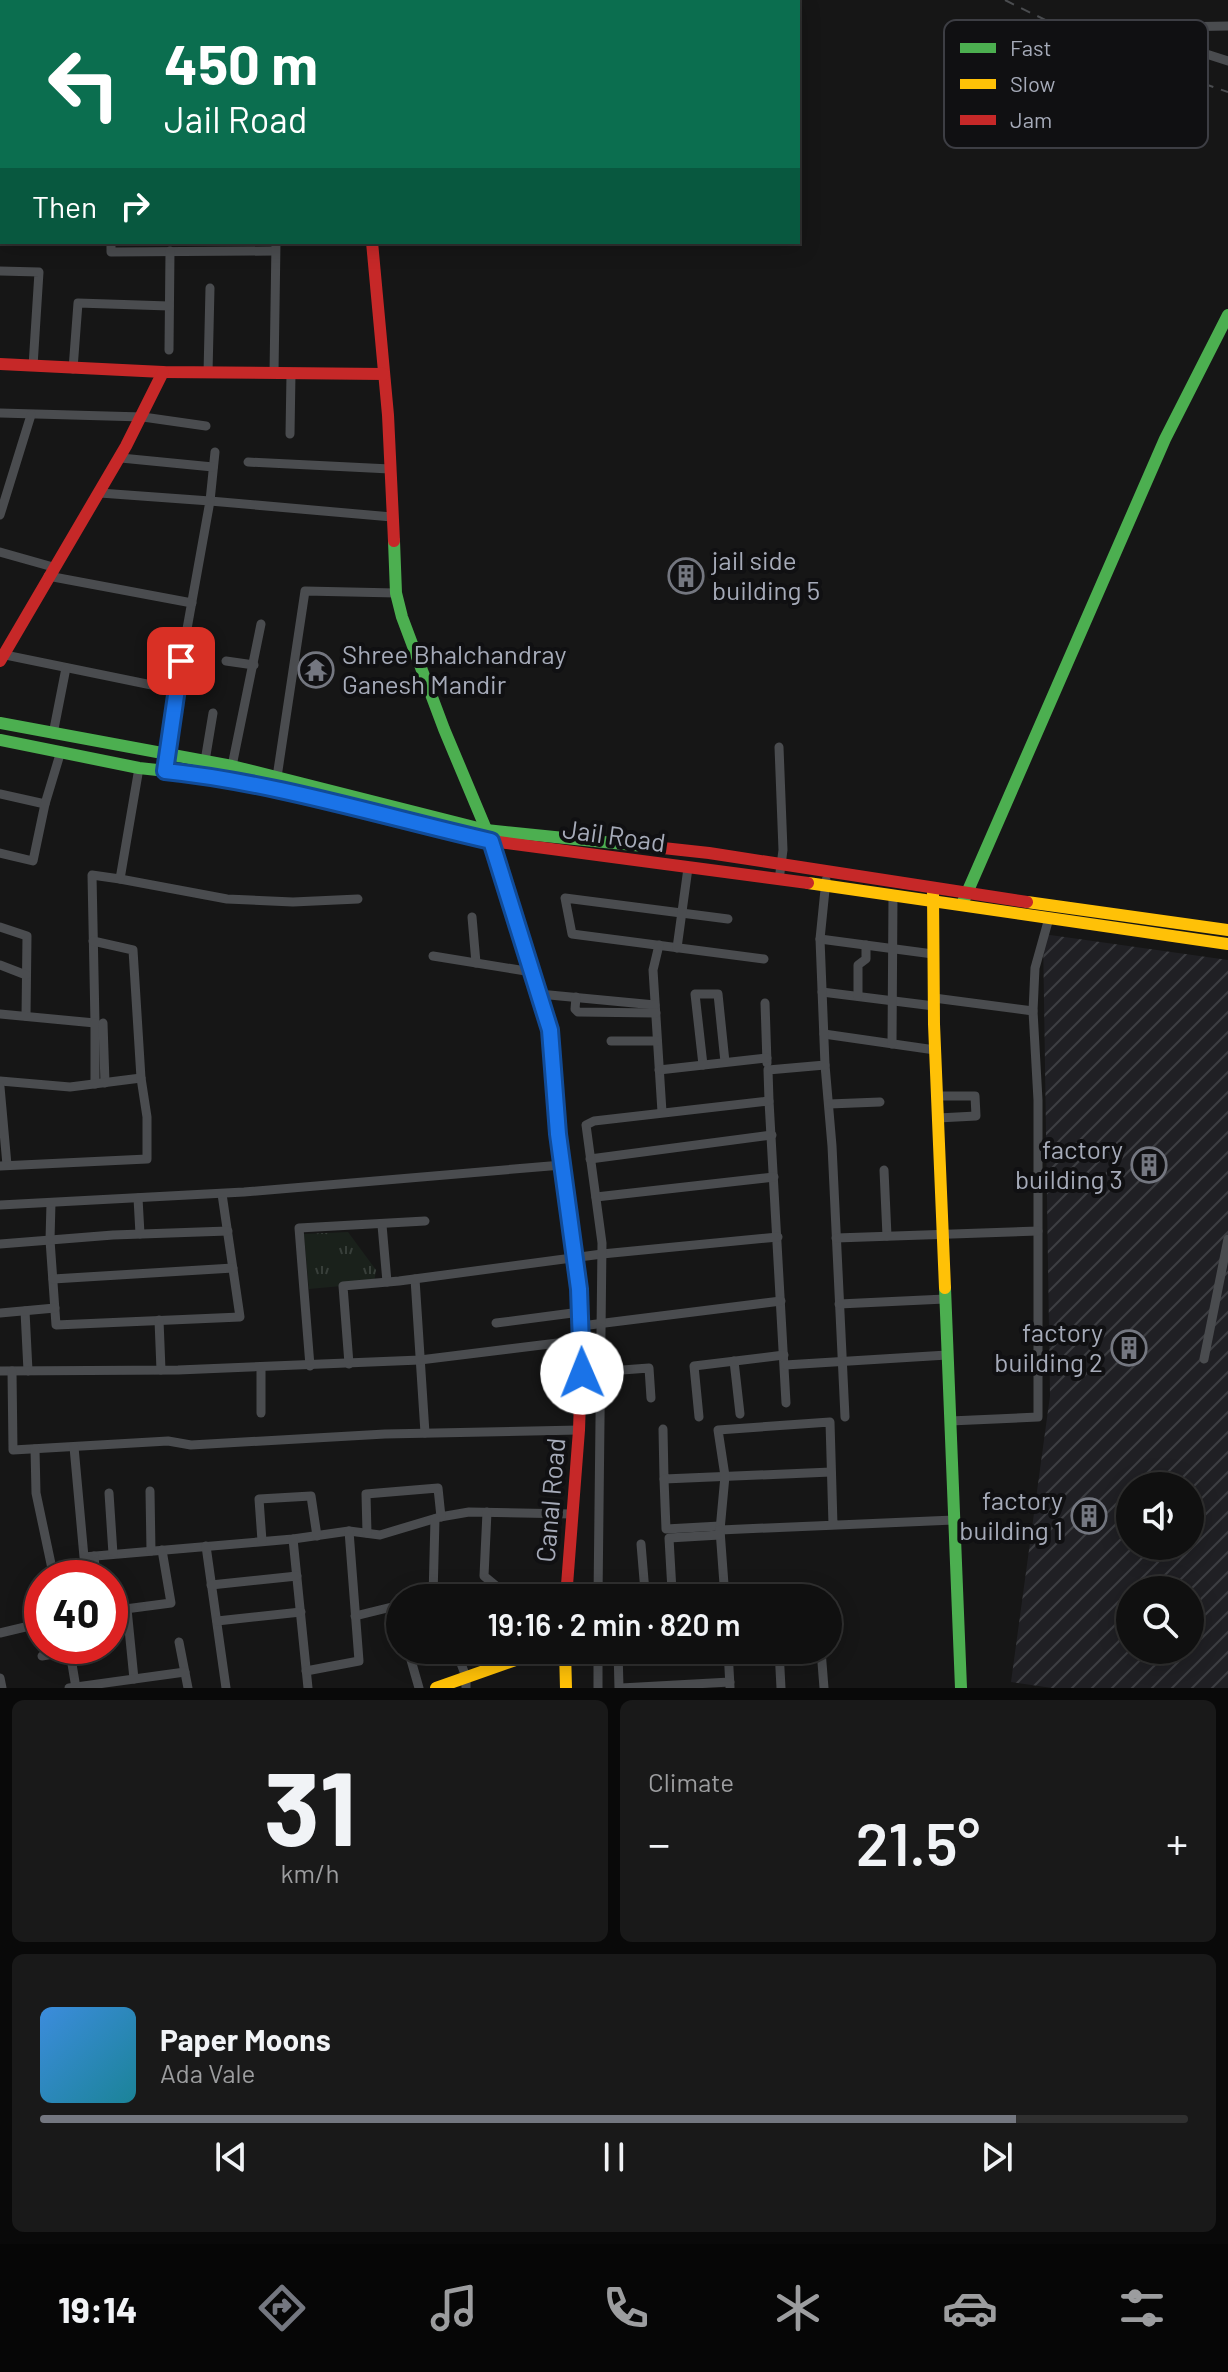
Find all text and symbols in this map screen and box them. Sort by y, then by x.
legend [944,20,1208,148]
text: 450 m [164,29,318,96]
icon: left [32,32,136,136]
text: Fast [1010,34,1052,60]
text: Slow [1010,70,1055,96]
text: Jail Road [164,97,307,140]
text: Jam [1010,106,1052,132]
icon: right [113,184,157,228]
text: Then [32,188,97,224]
place label: jail side building 5 [711,544,820,605]
building icon: jail side building 5 [667,557,705,595]
pin [147,627,215,695]
place label: Shree Bhalchandray Ganesh Mandir [342,638,566,699]
icon: arrive [159,639,203,683]
temple icon: Shree Bhalchandray Ganesh Mandir [297,651,335,689]
street label: Jail Road [561,812,668,857]
place label: factory building 3 [1015,1133,1123,1194]
building icon: factory building 3 [1130,1146,1168,1184]
place label: factory building 2 [994,1316,1103,1377]
building icon: factory building 2 [1110,1329,1148,1367]
position arrow [540,1331,624,1415]
street label: Canal Road [529,1436,570,1563]
map controls [1116,1472,1204,1664]
button: sound [1116,1472,1204,1560]
place label: factory building 1 [959,1484,1063,1545]
building icon: factory building 1 [1070,1497,1108,1535]
speed limit sign: 40 [24,1560,128,1664]
button: search [1116,1576,1204,1664]
text: 19:16 · 2 min · 820 m [488,1606,740,1642]
text: 31 [264,1742,356,1867]
text: Climate [648,1766,734,1797]
text: 21.5° [856,1806,980,1878]
text: − [648,1816,670,1869]
text: + [1166,1816,1188,1869]
text: km/h [281,1857,339,1888]
text: Paper Moons [160,2021,331,2057]
text: Ada Vale [160,2057,255,2088]
icon: previous [209,2135,253,2179]
icon: pause [592,2135,636,2179]
icon: next [975,2135,1019,2179]
icon: directions [254,2280,310,2336]
icon: music [426,2280,482,2336]
icon: phone [598,2280,654,2336]
icon: climate [770,2280,826,2336]
icon: car [942,2280,998,2336]
icon: filters [1114,2280,1170,2336]
text: 19:14 [58,2287,138,2330]

